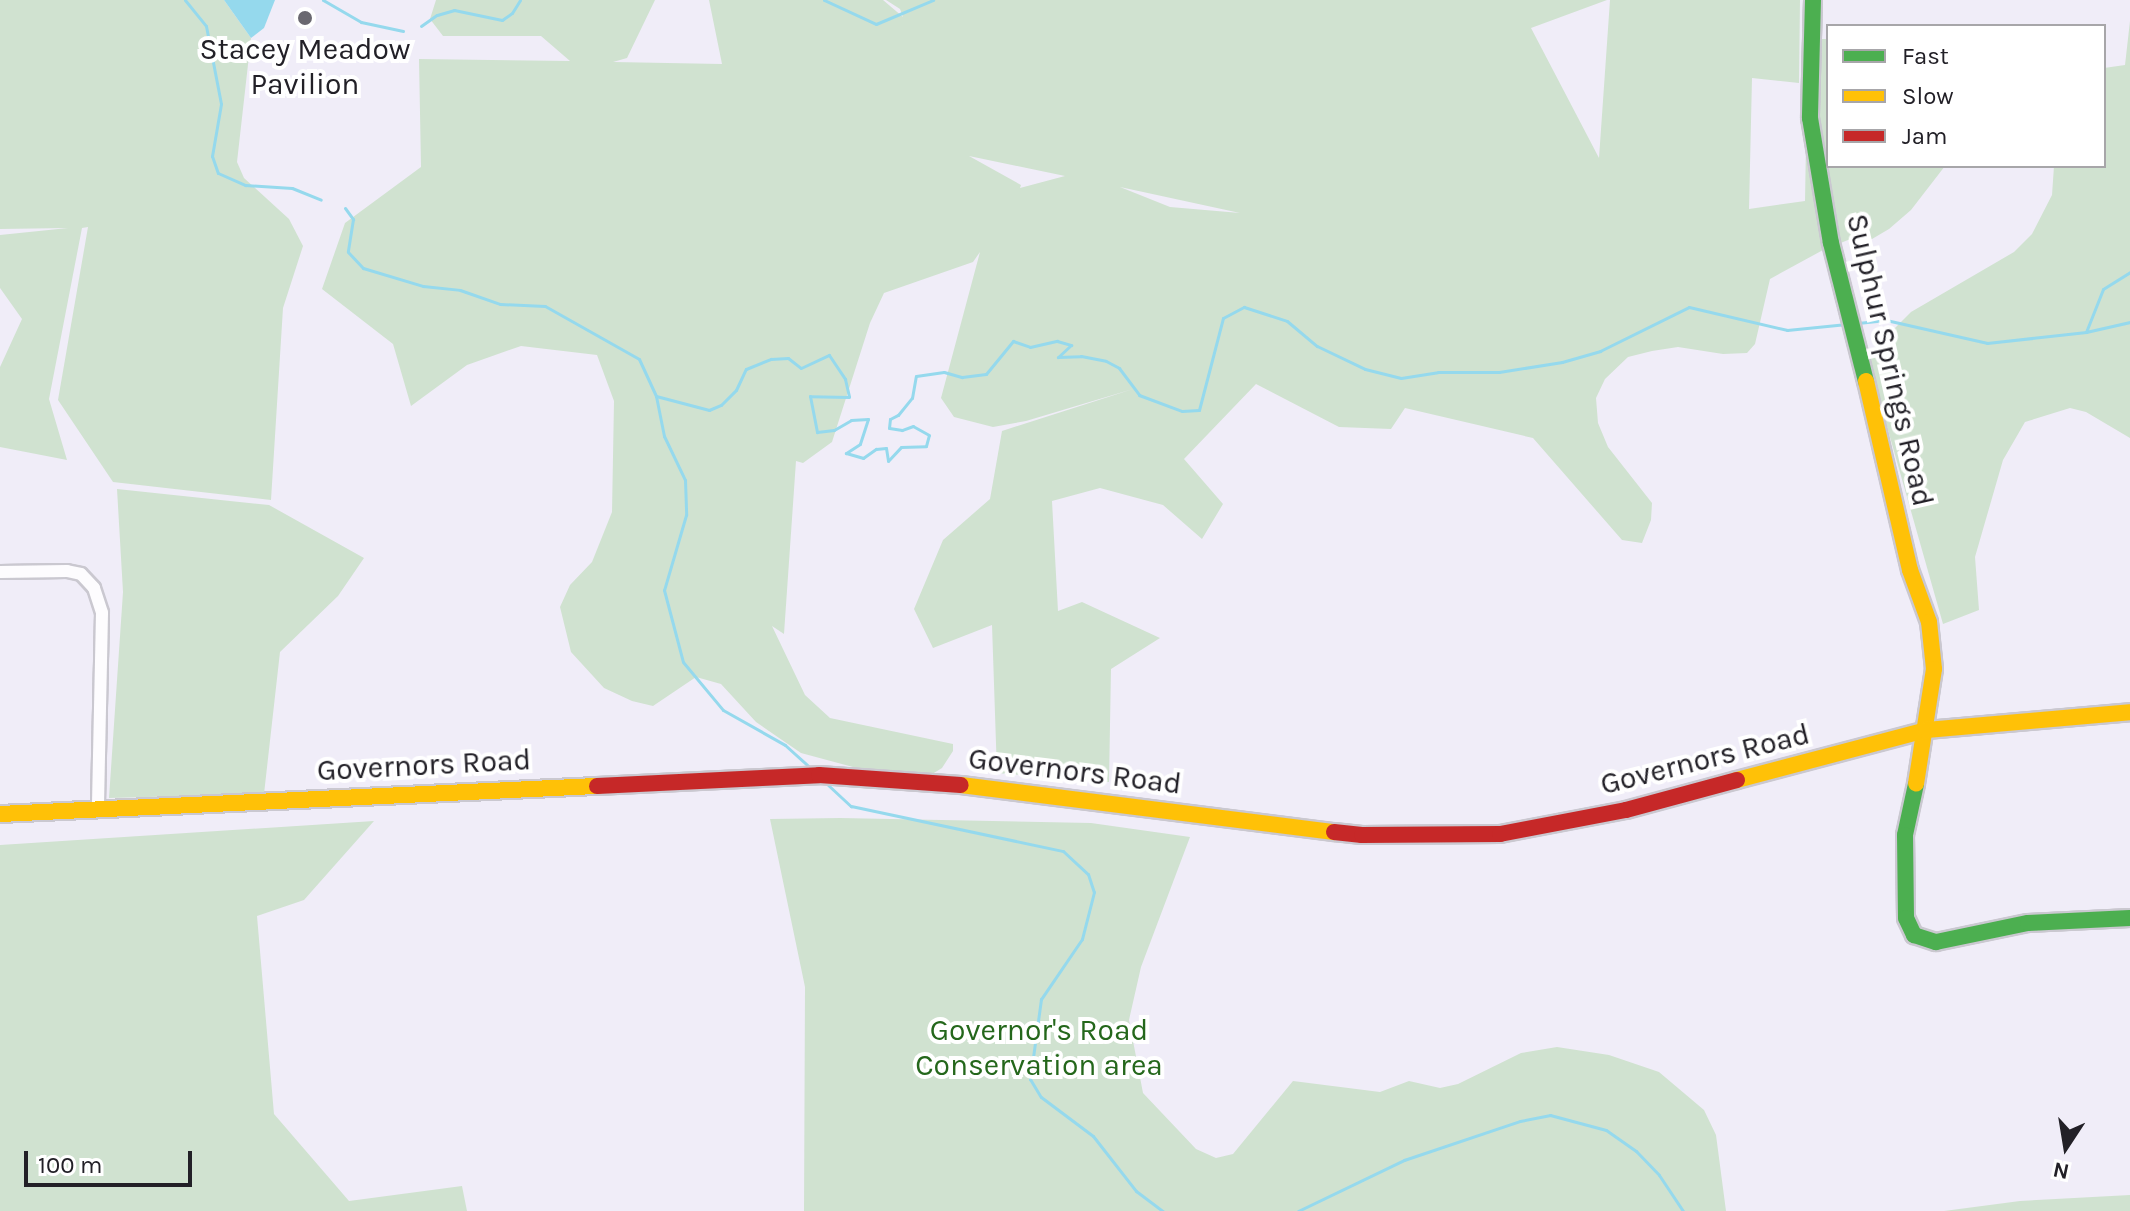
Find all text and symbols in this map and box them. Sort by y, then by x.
marker: Stacey Meadow Pavilion [296,9,314,27]
legend [1826,24,2106,168]
place label: Stacey Meadow Pavilion [199,31,411,102]
text: Fast [1902,42,1949,70]
text: Slow [1902,82,1954,110]
text: Jam [1902,122,1947,150]
street label: Sulphur Springs Road [1839,210,1941,510]
street label: Governors Road [1597,716,1813,802]
street label: Governors Road [966,740,1184,802]
street label: Governors Road [316,741,532,789]
park label: Governor's Road Conservation area [915,1012,1163,1082]
north arrow [2026,1107,2106,1187]
scale bar [28,1135,196,1185]
text: 100 m [38,1151,103,1179]
text: N [2051,1156,2071,1185]

